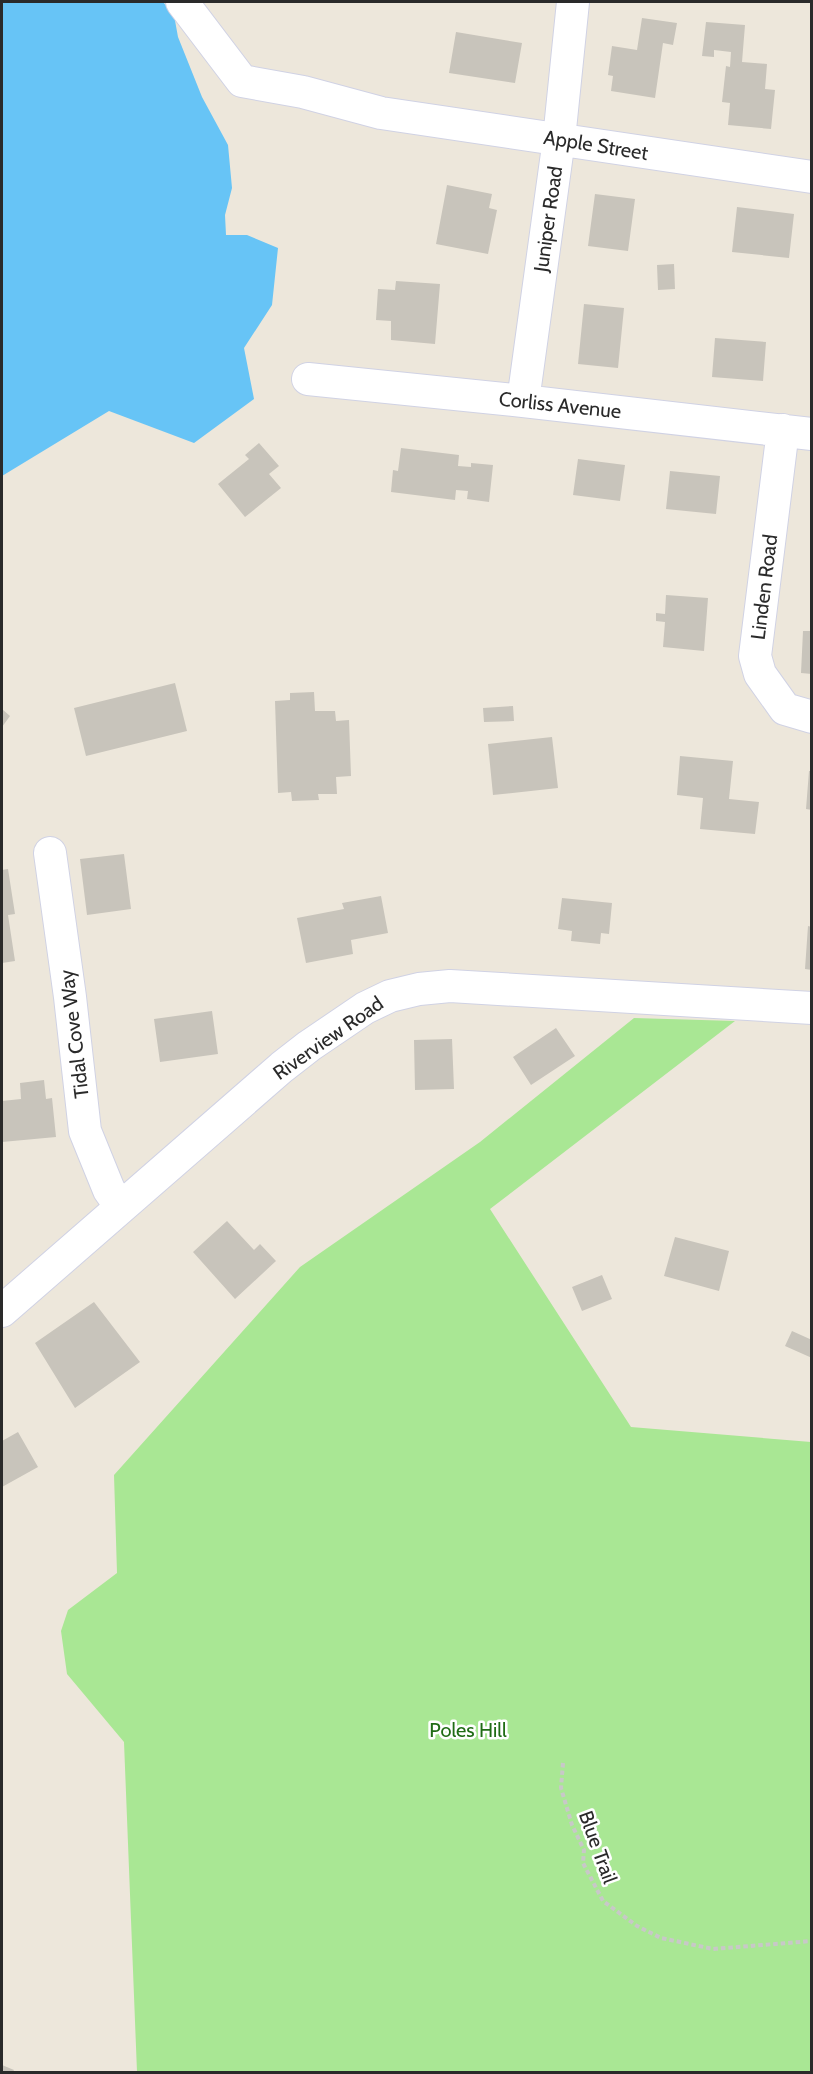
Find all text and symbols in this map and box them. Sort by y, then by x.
street label: Apple Street [542,125,650,165]
street label: Juniper Road [529,165,567,274]
street label: Corliss Avenue [498,387,622,423]
street label: Linden Road [746,533,782,641]
street label: Tidal Cove Way [54,968,94,1100]
street label: Riverview Road [268,991,388,1085]
park label: Poles Hill [429,1718,507,1742]
street label: Blue Trail [574,1807,622,1887]

